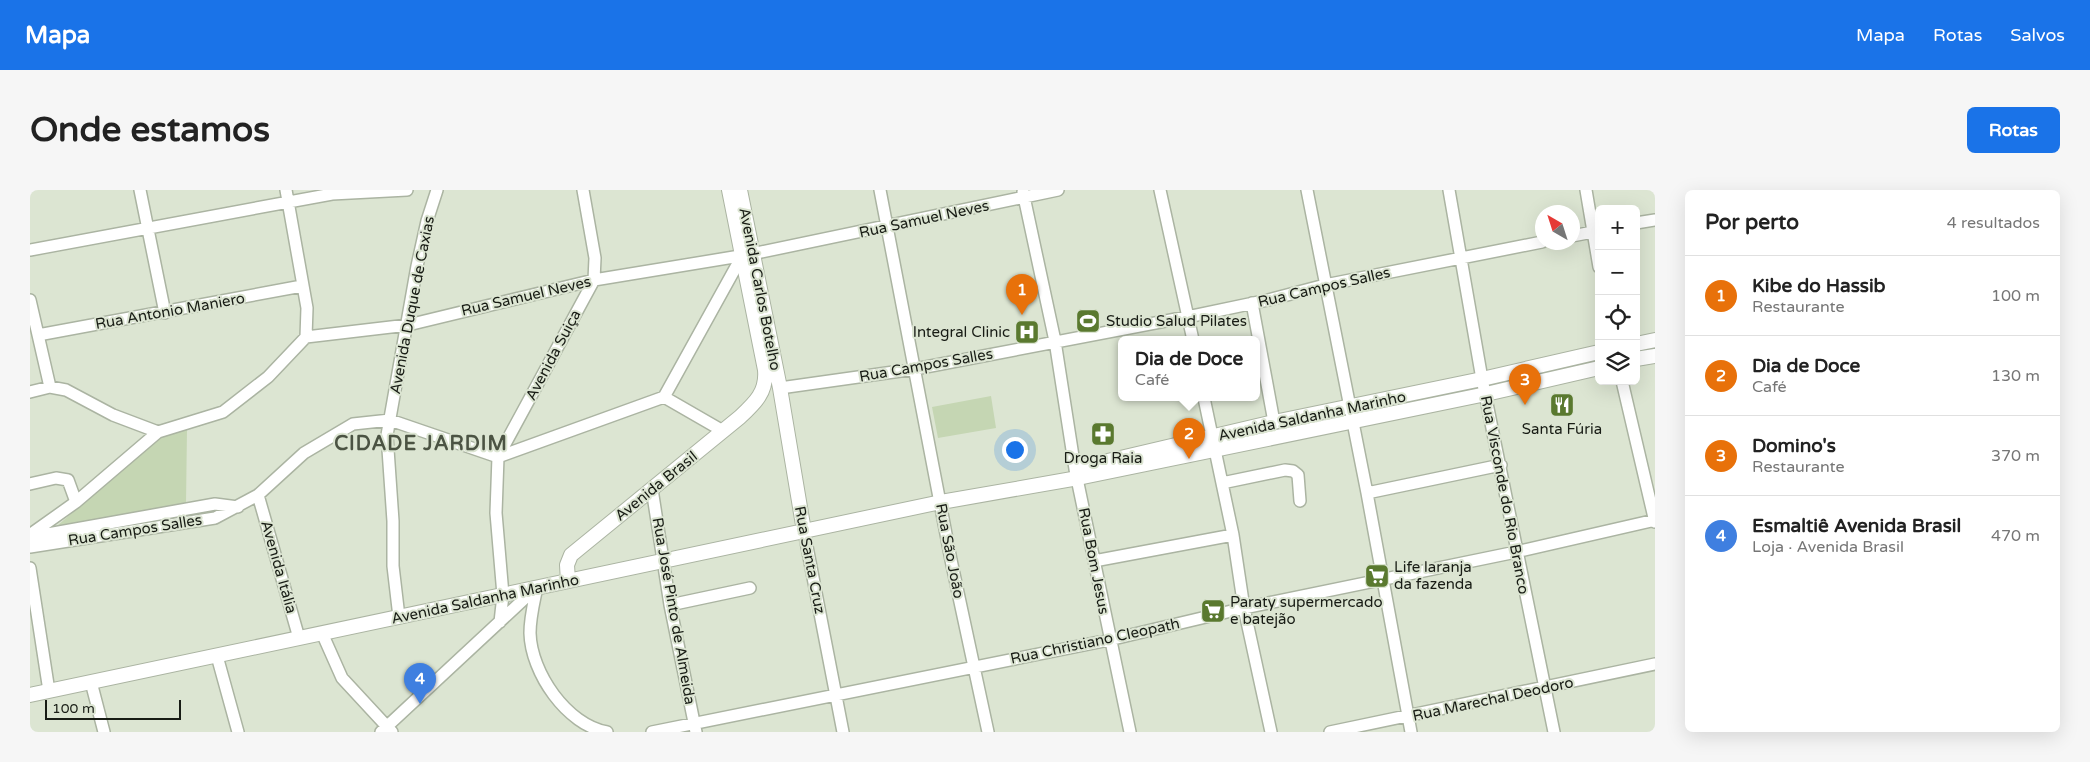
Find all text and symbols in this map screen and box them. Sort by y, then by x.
text: Mapa [25,21,90,50]
text: Mapa [1856,24,1905,46]
text: Rotas [1933,24,1982,46]
text: Salvos [2010,24,2065,46]
button: Rotas [1967,107,2060,153]
text: Onde estamos [30,109,270,151]
street label: Rua Samuel Neves [857,196,991,242]
north arrow [1535,205,1580,250]
map controls [1595,205,1640,385]
button: + [1595,205,1640,250]
street label: Avenida Carlos Botelho [735,206,785,372]
text: Por perto [1705,210,1799,235]
text: 4 resultados [1947,213,2040,233]
street label: Avenida Duque de Caxias [386,214,438,396]
button: − [1595,250,1640,295]
street label: Rua Campos Salles [1256,263,1392,311]
street label: Rua Samuel Neves [459,272,593,320]
pin: 1 [1006,274,1038,315]
text: Kibe do Hassib [1752,275,1886,297]
text: 1 [1716,286,1726,306]
text: 100 m [1991,286,2040,306]
street label: Rua Antonio Maniero [94,289,246,333]
button: locate [1595,295,1640,340]
text: Restaurante [1752,297,1845,317]
street label: Avenida Suiça [522,307,584,403]
sports icon: Studio Salud Pilates [1075,308,1101,334]
place label: Studio Salud Pilates [1106,312,1247,330]
hospital icon: Integral Clinic [1014,319,1040,345]
place label: Integral Clinic [913,323,1010,341]
popup [1118,336,1260,401]
button: layers [1595,340,1640,385]
street label: Rua Campos Salles [858,344,994,386]
text: Dia de Doce [1135,348,1243,370]
text: Dia de Doce [1752,355,1860,377]
pin: 3 [1509,364,1541,405]
text: 2 [1716,366,1726,386]
text: 130 m [1991,366,2040,386]
text: Café [1135,370,1169,390]
text: Café [1752,377,1787,397]
street label: Avenida Saldanha Marinho [1217,387,1407,445]
restaurant icon: Santa Fúria [1549,392,1575,418]
street label: Rua Visconde do Rio Branco [1477,394,1533,596]
pin: 2 [1173,418,1205,459]
place label: Santa Fúria [1522,420,1602,438]
pharmacy icon: Droga Raia [1090,421,1116,447]
district label: CIDADE JARDIM [334,432,508,456]
text: Domino's [1752,435,1836,457]
your location [1002,437,1028,463]
text: 3 [1716,446,1726,466]
text: 370 m [1991,446,2040,466]
street label: Avenida Brasil [611,447,701,525]
place label: Droga Raia [1064,449,1142,467]
text: Restaurante [1752,457,1845,477]
street label: Rua São João [932,502,968,600]
street label: Rua Santa Cruz [791,505,829,615]
street label: Rua Bom Jesus [1075,506,1113,616]
street label: Rua Campos Salles [67,511,203,549]
text: Esmaltiê Avenida Brasil [1752,515,1961,537]
street label: Rua José Pinto de Almeida [649,516,699,706]
street label: Avenida Itália [257,518,301,616]
text: 4 [1716,526,1726,546]
text: 470 m [1991,526,2040,546]
text: Loja · Avenida Brasil [1752,537,1904,557]
place label: Life laranja da fazenda [1394,558,1473,593]
supermarket icon: Life laranja da fazenda [1364,563,1390,589]
street label: Avenida Saldanha Marinho [390,570,580,628]
place label: Paraty supermercado e batejão [1230,593,1383,628]
supermarket icon: Paraty supermercado e batejão [1200,598,1226,624]
street label: Rua Christiano Cleopath [1009,614,1181,668]
pin: 4 [404,663,436,704]
street label: Rua Marechal Deodoro [1411,673,1575,725]
scale bar [45,697,181,720]
text: 100 m [52,700,95,717]

